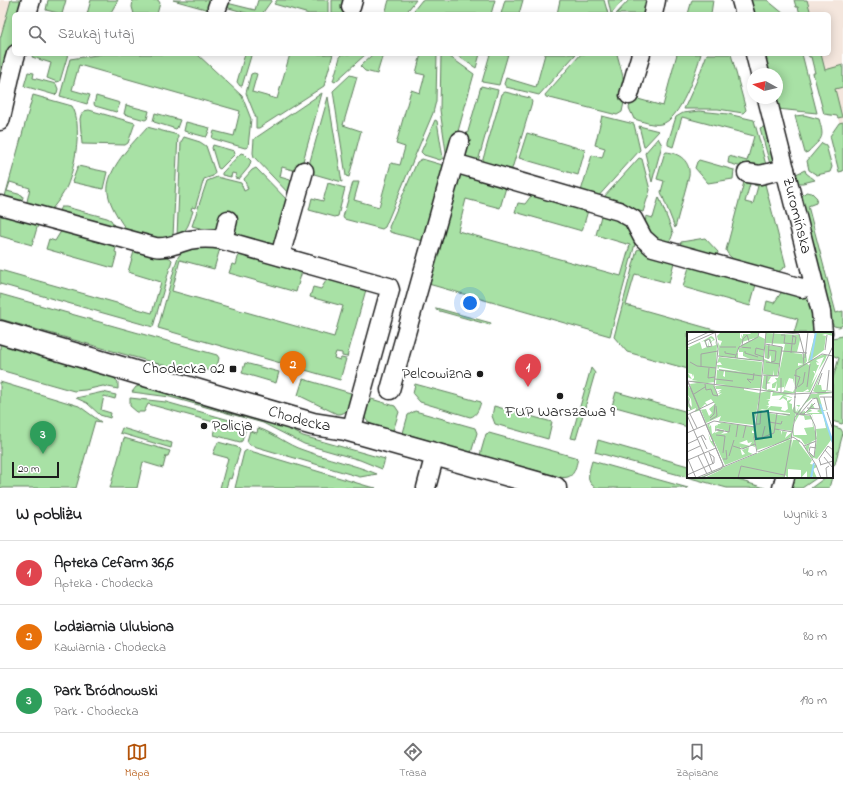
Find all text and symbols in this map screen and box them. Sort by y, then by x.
search box [12,12,831,56]
icon: search [26,23,48,45]
text: Szukaj tutaj [58,23,134,45]
north arrow [747,68,783,104]
street label: Żuromińska [775,174,818,256]
your location [460,293,480,313]
inset map [687,332,833,478]
pin: 2 [280,351,306,384]
pin: 1 [515,354,541,387]
place label: Chodecka 02 [143,357,225,381]
place label: Pelcowizna [402,362,472,386]
marker: Chodecka 02 [228,364,238,374]
marker: Pelcowizna [475,369,485,379]
marker: FUP Warszawa 9 [555,391,565,401]
street label: Chodecka [265,400,332,439]
place label: FUP Warszawa 9 [504,400,615,424]
place label: Policja [212,414,253,438]
pin: 3 [30,421,56,454]
marker: Policja [199,421,209,431]
scale bar [12,460,59,479]
text: 20 m [18,461,40,477]
text: W pobliżu [16,502,82,527]
text: Wyniki: 3 [783,505,827,524]
text: Apteka Cefarm 36,6 [54,552,174,574]
text: 1 [27,563,31,582]
text: 40 m [803,563,827,582]
text: Apteka · Chodecka [54,574,153,593]
text: Lodziarnia Ulubiona [54,616,174,638]
text: 2 [26,627,32,646]
text: 80 m [803,627,827,646]
text: Kawiarnia · Chodecka [54,638,166,657]
text: Park Bródnowski [54,680,158,702]
text: 3 [26,691,32,710]
text: 190 m [800,691,827,710]
text: Park · Chodecka [54,702,138,721]
tab: Mapa [125,741,149,781]
tab: Trasa [399,741,426,781]
tab: Zapisane [676,741,718,781]

